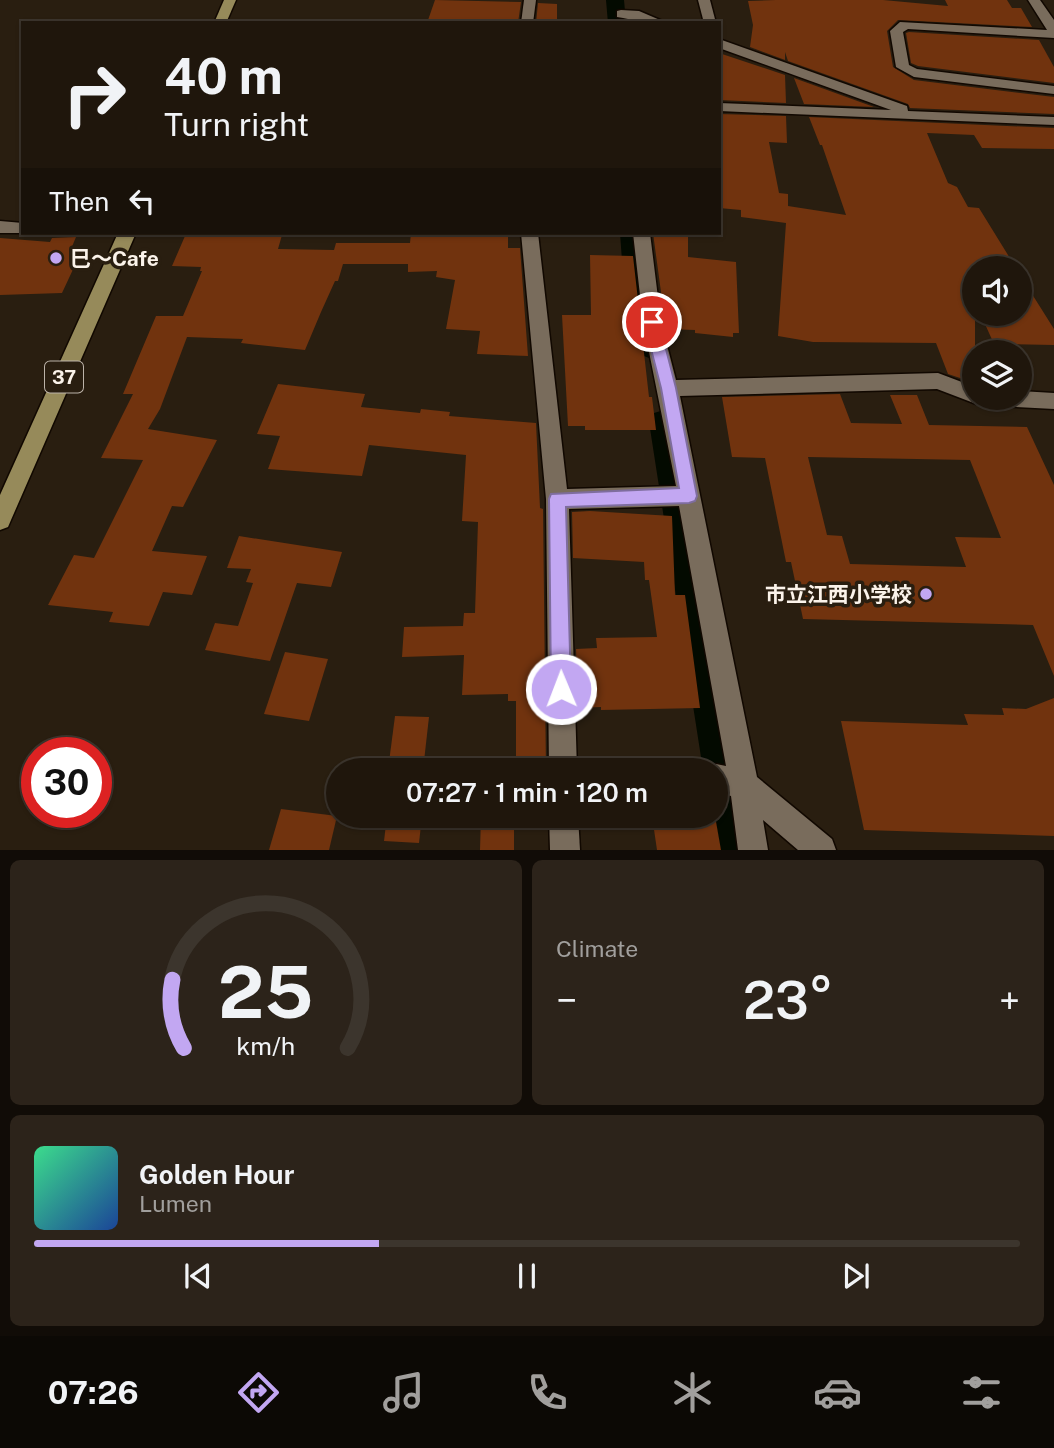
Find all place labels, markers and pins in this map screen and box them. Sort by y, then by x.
place label: 巳～Cafe [70,246,159,271]
marker: 巳～Cafe [48,250,64,266]
pin [622,292,682,352]
place label: 市立江西小学校 [765,582,912,607]
marker: 市立江西小学校 [918,586,934,602]

